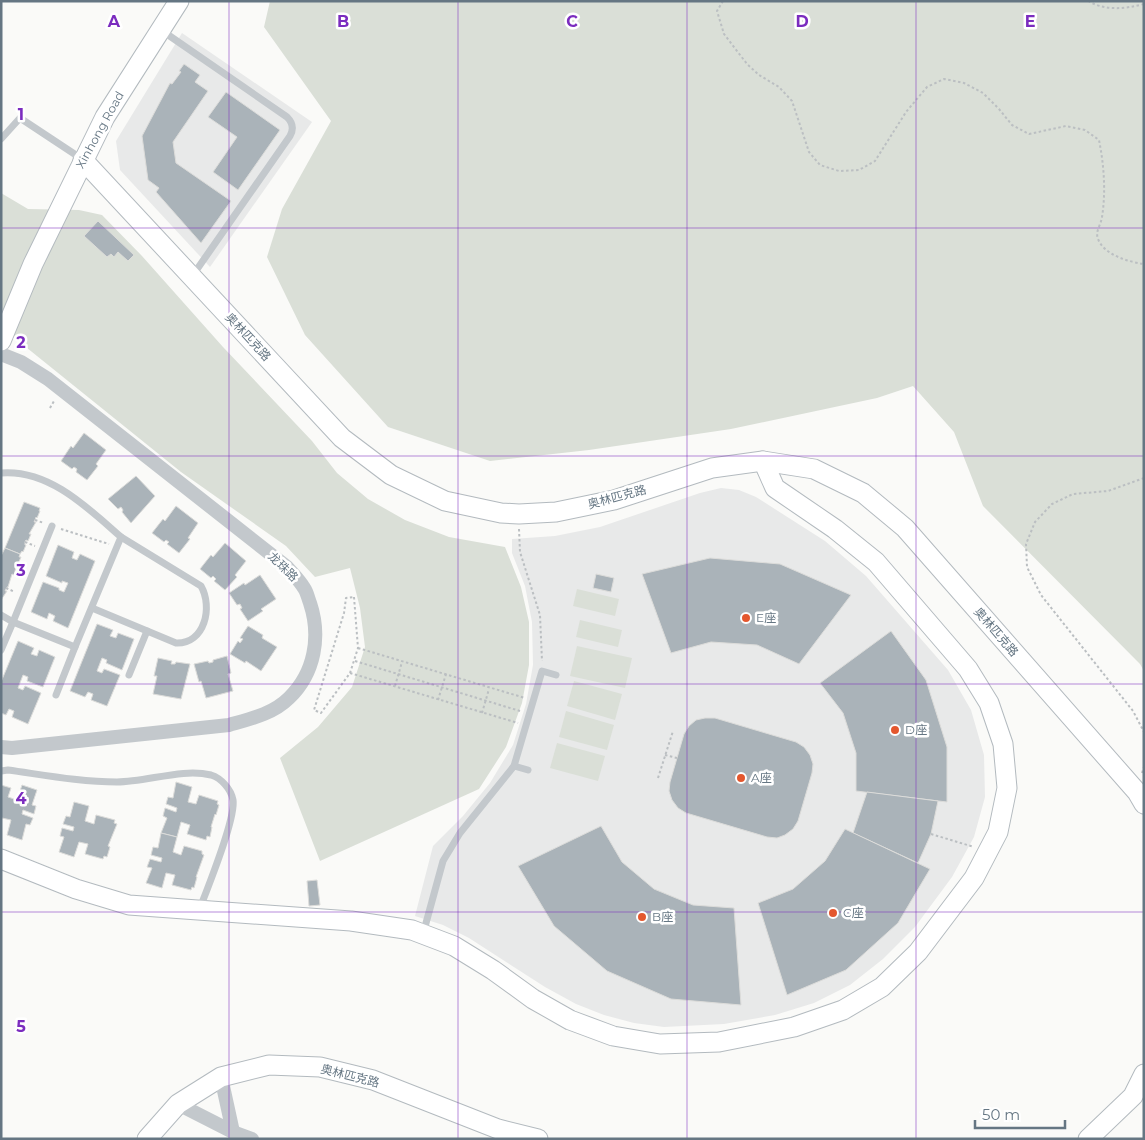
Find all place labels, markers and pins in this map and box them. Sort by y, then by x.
place label: E座 [756,610,776,625]
marker: E座 [740,612,752,624]
place label: D座 [905,722,927,737]
marker: D座 [889,724,901,736]
place label: A座 [751,770,772,785]
marker: A座 [735,772,747,784]
place label: C座 [843,905,864,920]
marker: C座 [827,907,839,919]
place label: B座 [652,909,673,924]
marker: B座 [636,911,648,923]

